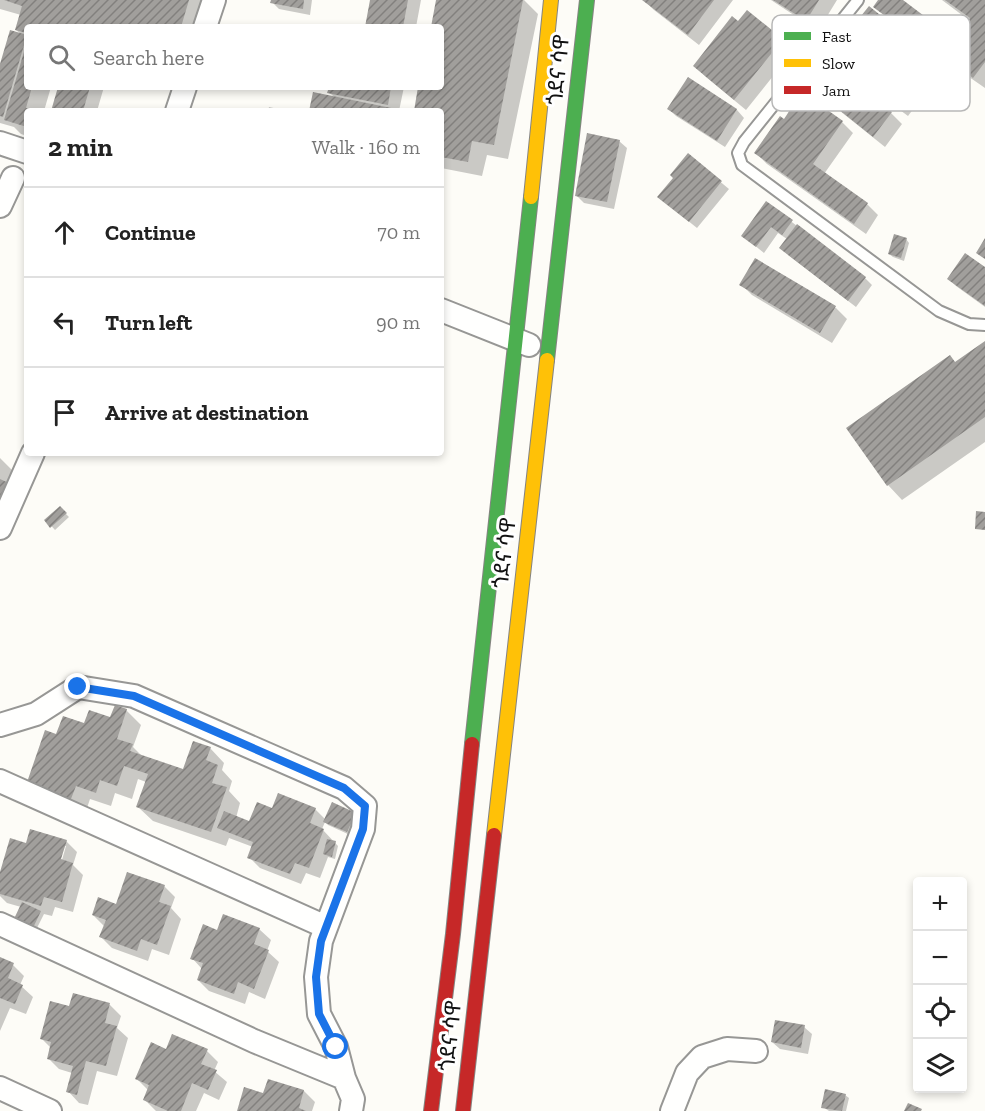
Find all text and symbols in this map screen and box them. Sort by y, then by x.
legend [772,15,970,111]
search box [24,24,444,90]
text: Fast [822,27,851,46]
street label: ጎደና ሳዋ [541,33,575,107]
icon: search [45,41,78,74]
text: Search here [93,44,204,71]
text: Slow [822,54,856,73]
text: Jam [822,81,851,100]
text: 2 min [48,131,113,163]
text: Walk · 160 m [312,135,420,159]
icon: ahead [48,216,81,249]
text: Continue [105,219,196,246]
text: 70 m [377,220,420,244]
icon: left [48,306,81,339]
text: Turn left [105,309,192,336]
text: 90 m [376,310,420,334]
icon: arrive [48,396,81,429]
text: Arrive at destination [105,399,308,426]
street label: ጎደና ሳዋ [486,516,522,590]
route end [64,673,90,699]
map controls [913,877,967,1093]
button: + [913,877,967,931]
button: − [913,931,967,985]
button: locate [913,985,967,1039]
street label: ጎደና ሳዋ [433,999,467,1073]
route start [322,1033,348,1059]
button: layers [913,1039,967,1093]

